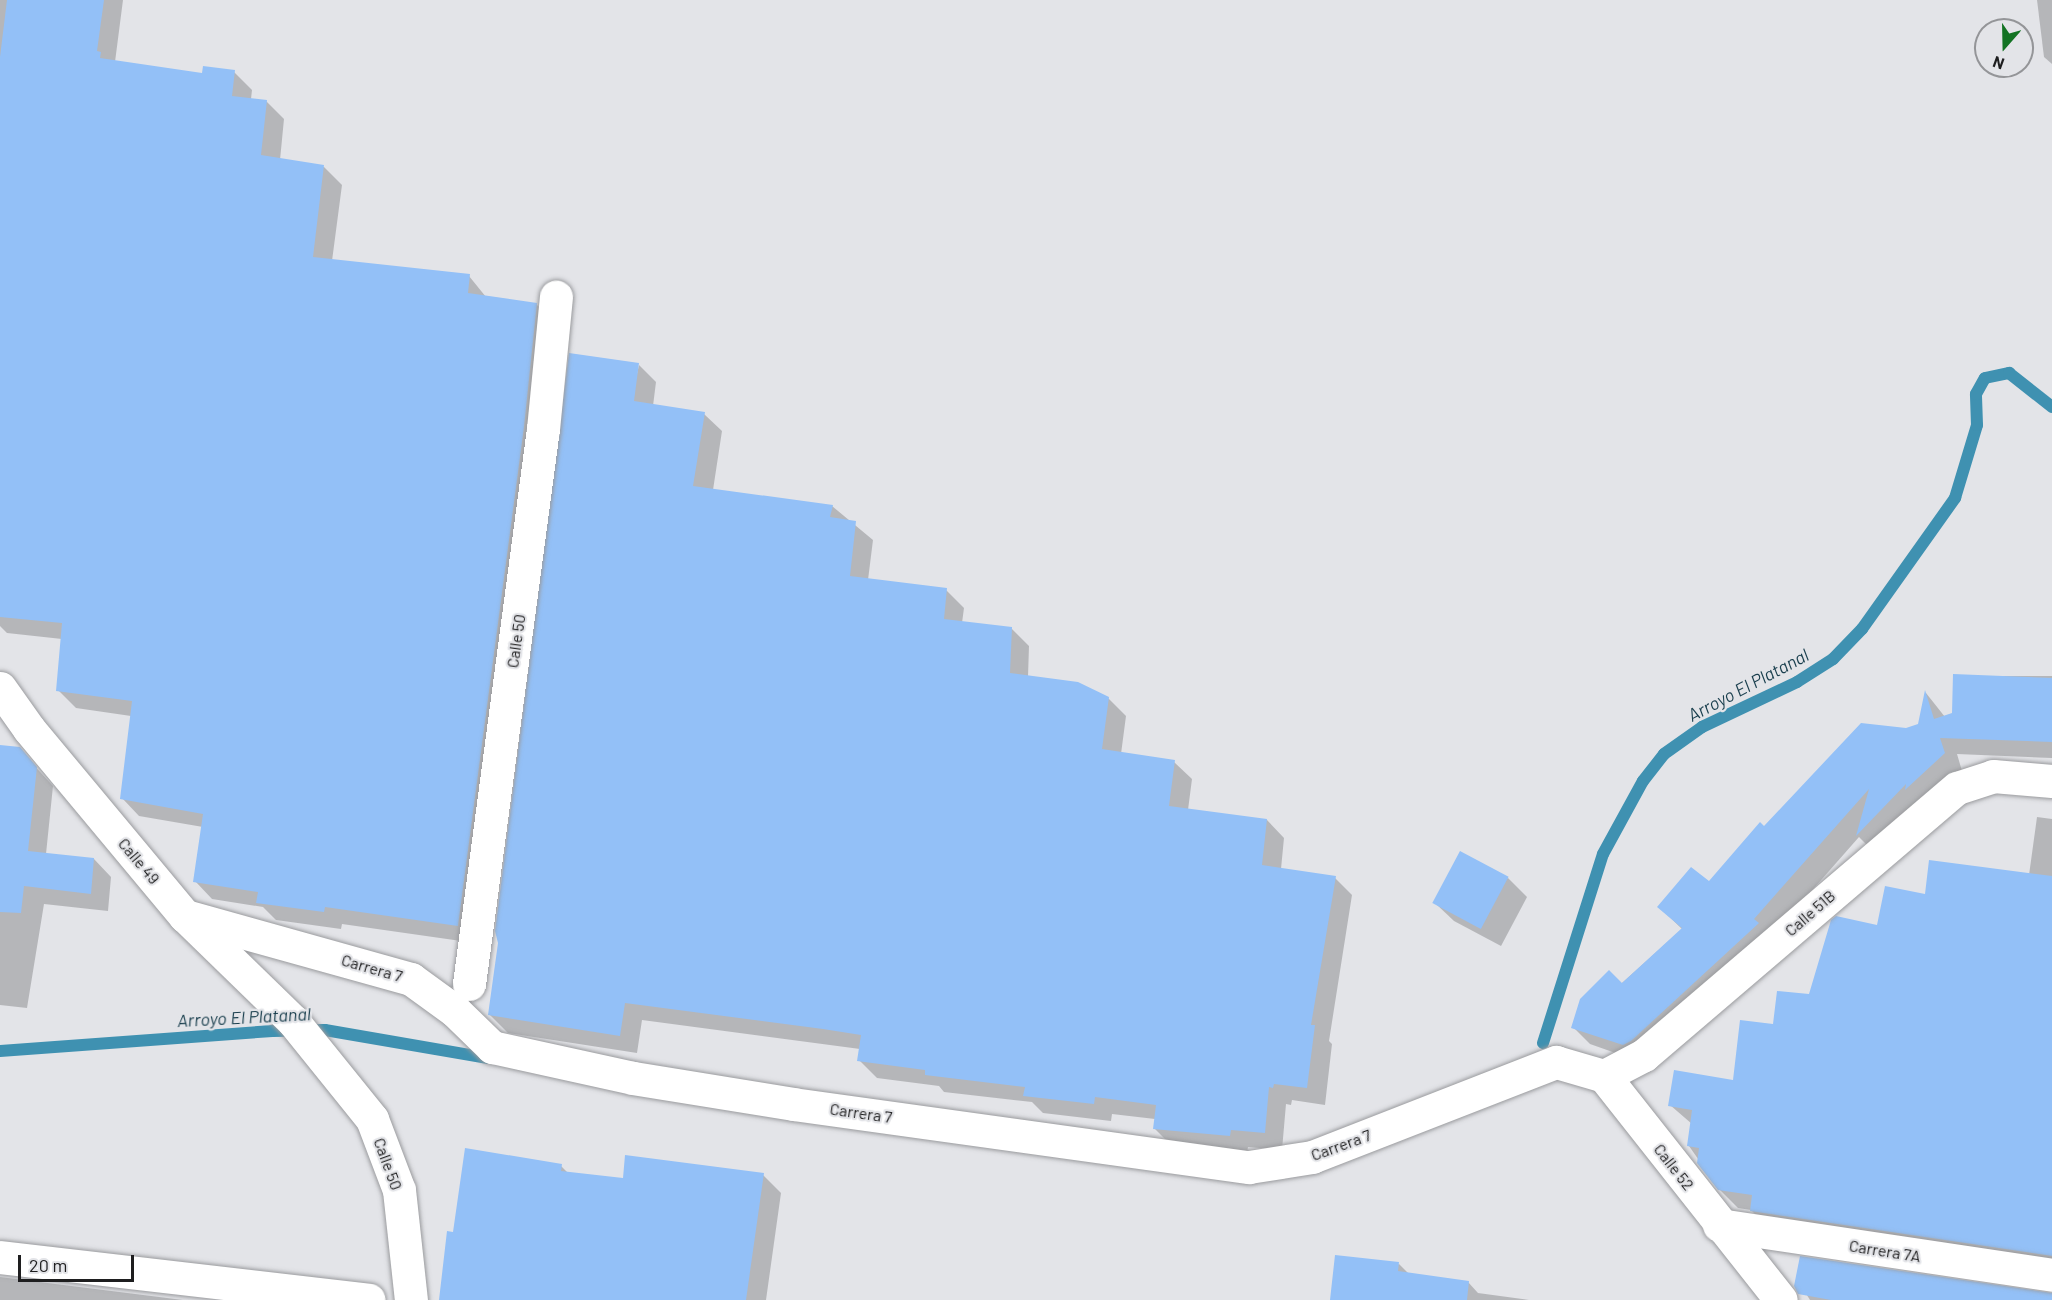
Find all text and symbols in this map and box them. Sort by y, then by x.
north arrow [1974,18,2034,78]
text: N [1990,53,2007,74]
street label: Calle 50 [503,613,529,669]
water label: Arroyo El Platanal [1684,644,1812,726]
street label: Calle 49 [114,834,164,888]
street label: Calle 51B [1781,886,1839,940]
street label: Carrera 7 [339,950,405,986]
water label: Arroyo El Platanal [177,1003,311,1031]
street label: Carrera 7 [829,1099,893,1127]
street label: Carrera 7 [1308,1125,1374,1165]
street label: Calle 50 [370,1135,406,1193]
street label: Calle 52 [1650,1140,1698,1194]
street label: Carrera 7A [1848,1236,1922,1266]
scale bar [21,1243,136,1281]
text: 20 m [29,1254,67,1276]

